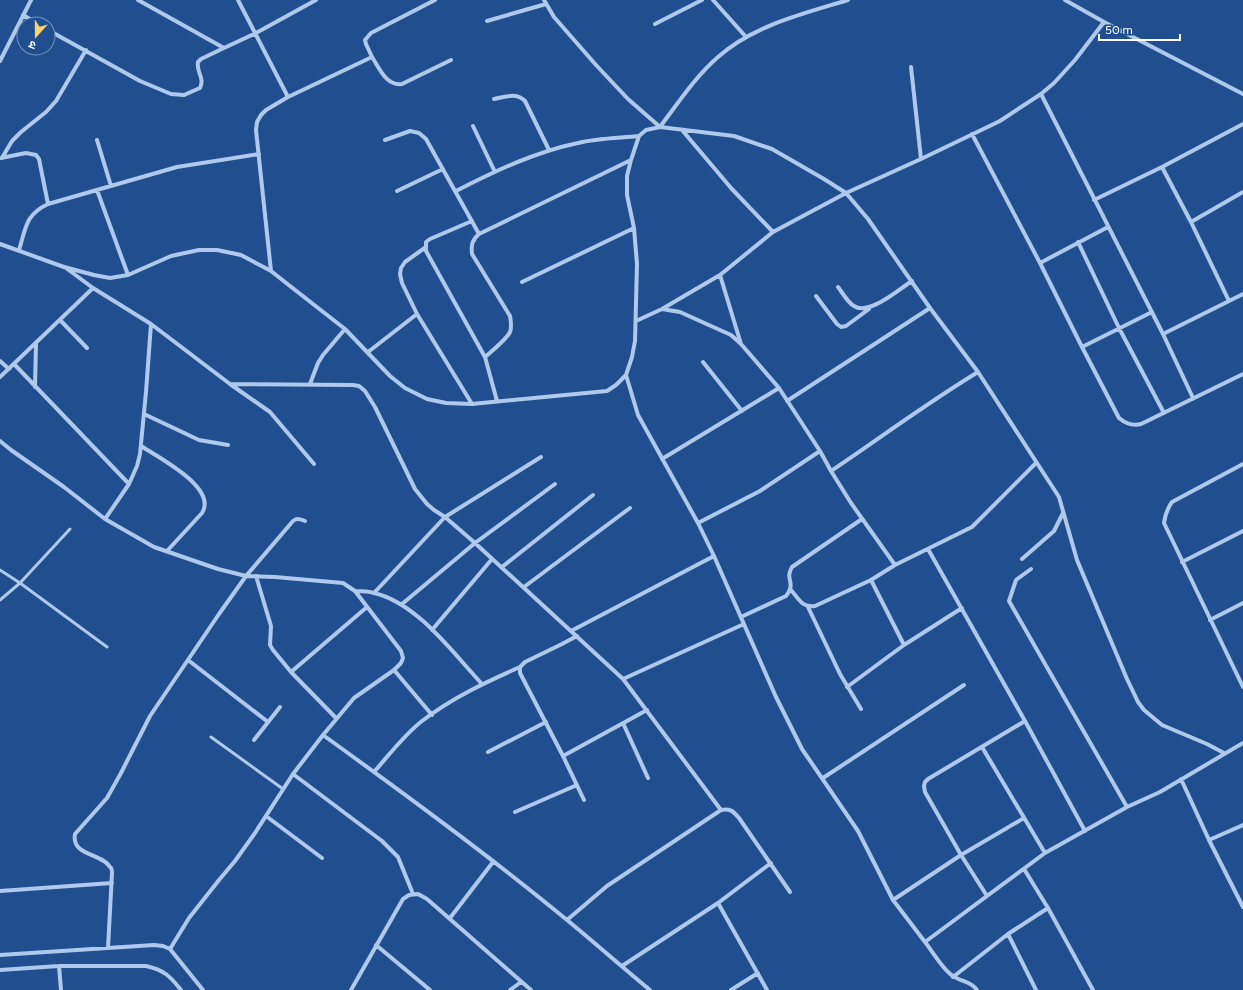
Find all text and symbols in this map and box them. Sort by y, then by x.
north arrow [16,16,56,56]
scale bar [1099,16,1180,42]
text: 50 m [1105,23,1133,37]
text: उ [27,37,38,52]

